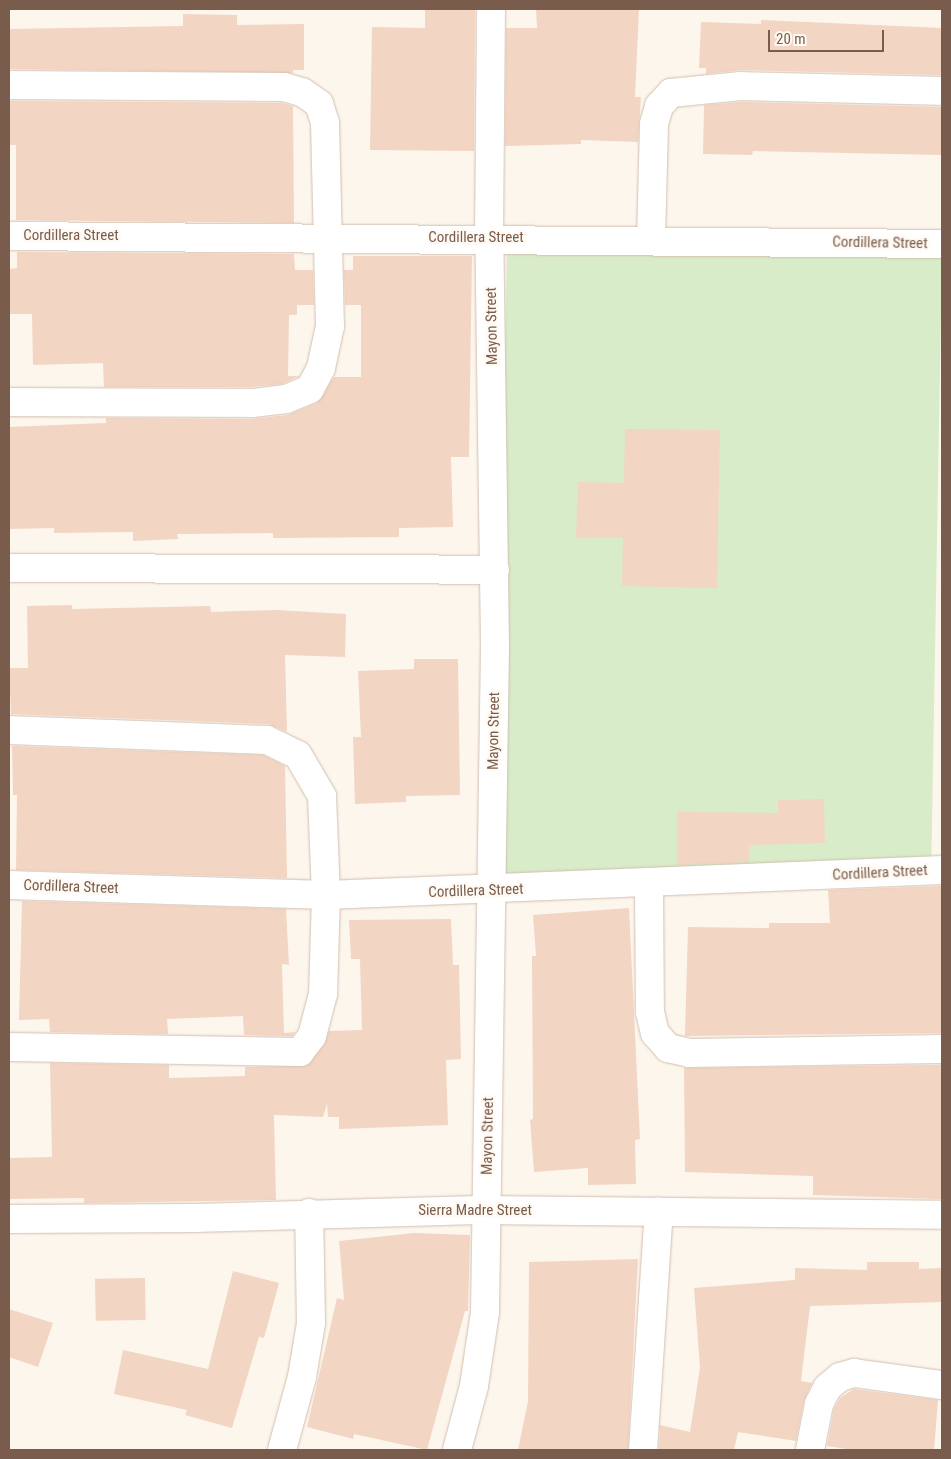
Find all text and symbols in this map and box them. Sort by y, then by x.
scale bar [771,20,887,52]
text: 20 m [776,30,806,48]
street label: Cordillera Street [23,227,119,245]
street label: Cordillera Street [428,229,524,247]
street label: Cordillera Street [832,233,928,253]
street label: Mayon Street [482,287,502,365]
street label: Mayon Street [484,692,504,770]
street label: Cordillera Street [832,862,928,884]
street label: Cordillera Street [23,876,119,898]
street label: Cordillera Street [428,880,524,902]
street label: Mayon Street [478,1097,498,1175]
street label: Sierra Madre Street [418,1202,532,1220]

